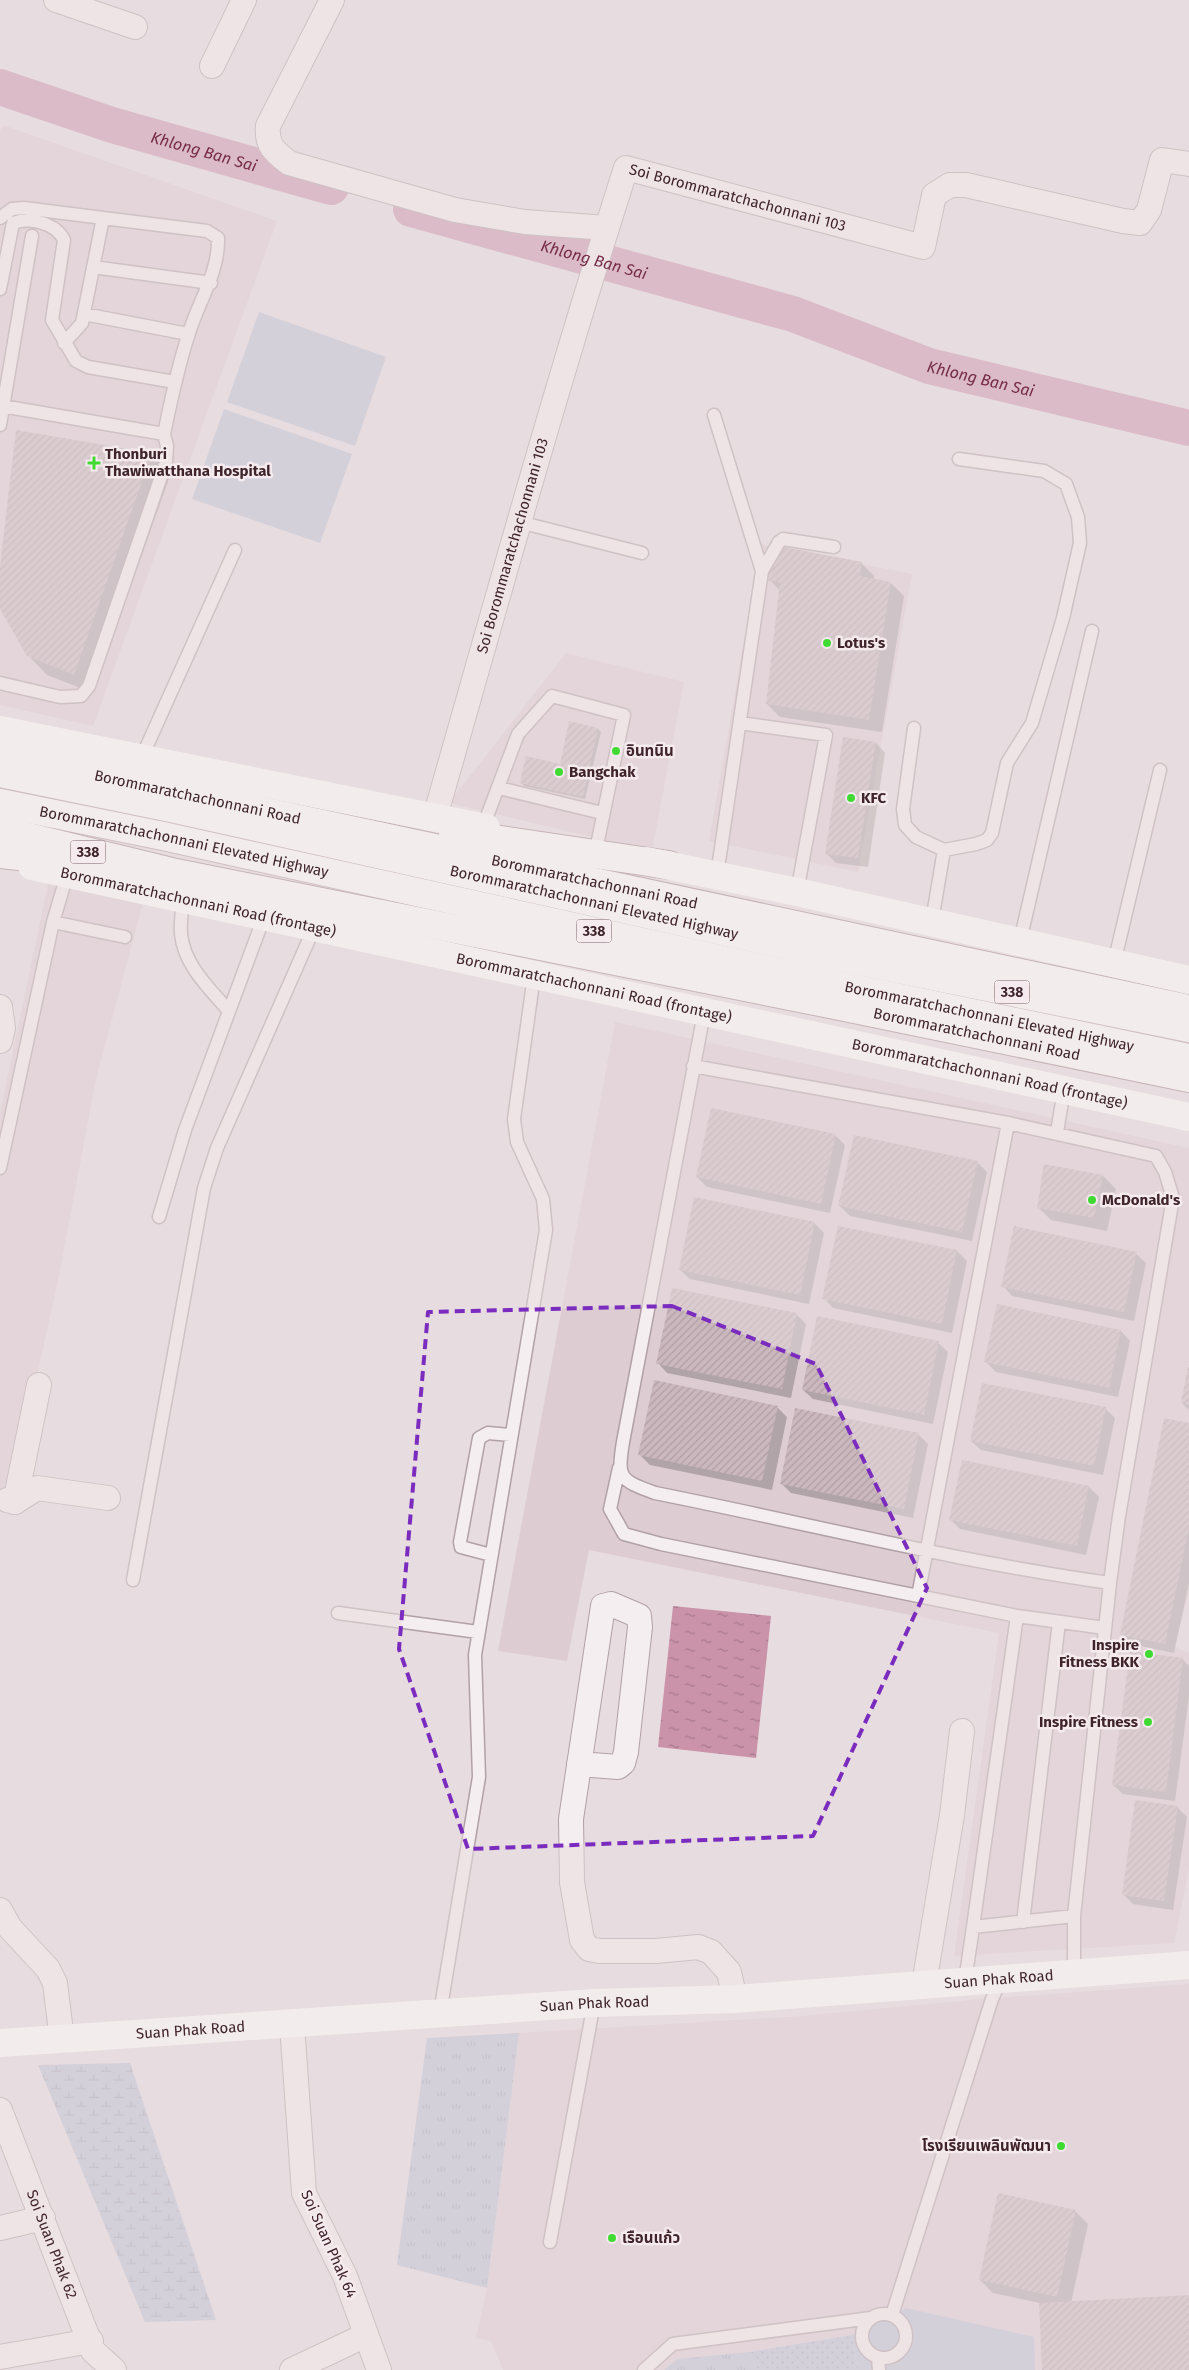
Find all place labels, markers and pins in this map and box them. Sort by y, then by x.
place label: Thonburi Thawiwatthana Hospital [105,445,271,480]
marker: Thonburi Thawiwatthana Hospital [87,456,101,470]
place label: Lotus's [837,634,885,652]
marker: Lotus's [821,637,833,649]
place label: อินทนิน [626,742,674,760]
marker: อินทนิน [610,745,622,757]
place label: Bangchak [569,763,636,781]
marker: Bangchak [553,766,565,778]
place label: KFC [861,789,887,807]
marker: KFC [845,792,857,804]
place label: McDonald's [1102,1191,1180,1209]
marker: McDonald's [1086,1194,1098,1206]
place label: Inspire Fitness BKK [1059,1636,1139,1671]
marker: Inspire Fitness BKK [1143,1648,1155,1660]
place label: Inspire Fitness [1039,1713,1138,1731]
marker: Inspire Fitness [1142,1716,1154,1728]
place label: โรงเรียนเพลินพัฒนา [922,2137,1051,2155]
marker: โรงเรียนเพลินพัฒนา [1055,2140,1067,2152]
place label: เรือนแก้ว [622,2229,680,2247]
marker: เรือนแก้ว [606,2232,618,2244]

